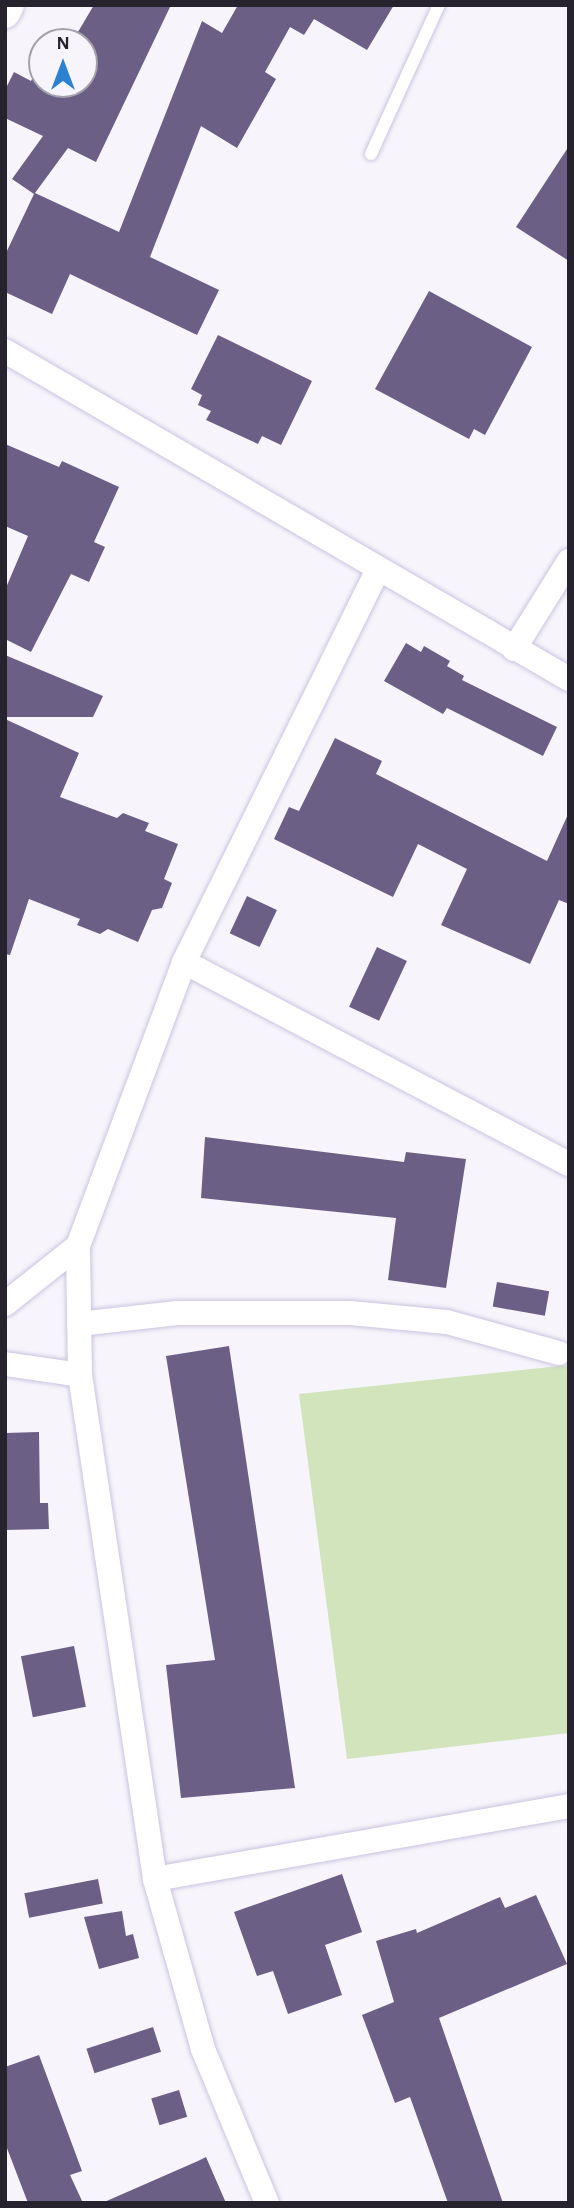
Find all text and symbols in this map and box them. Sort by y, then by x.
north arrow [28,28,98,98]
text: N [56,34,70,53]

